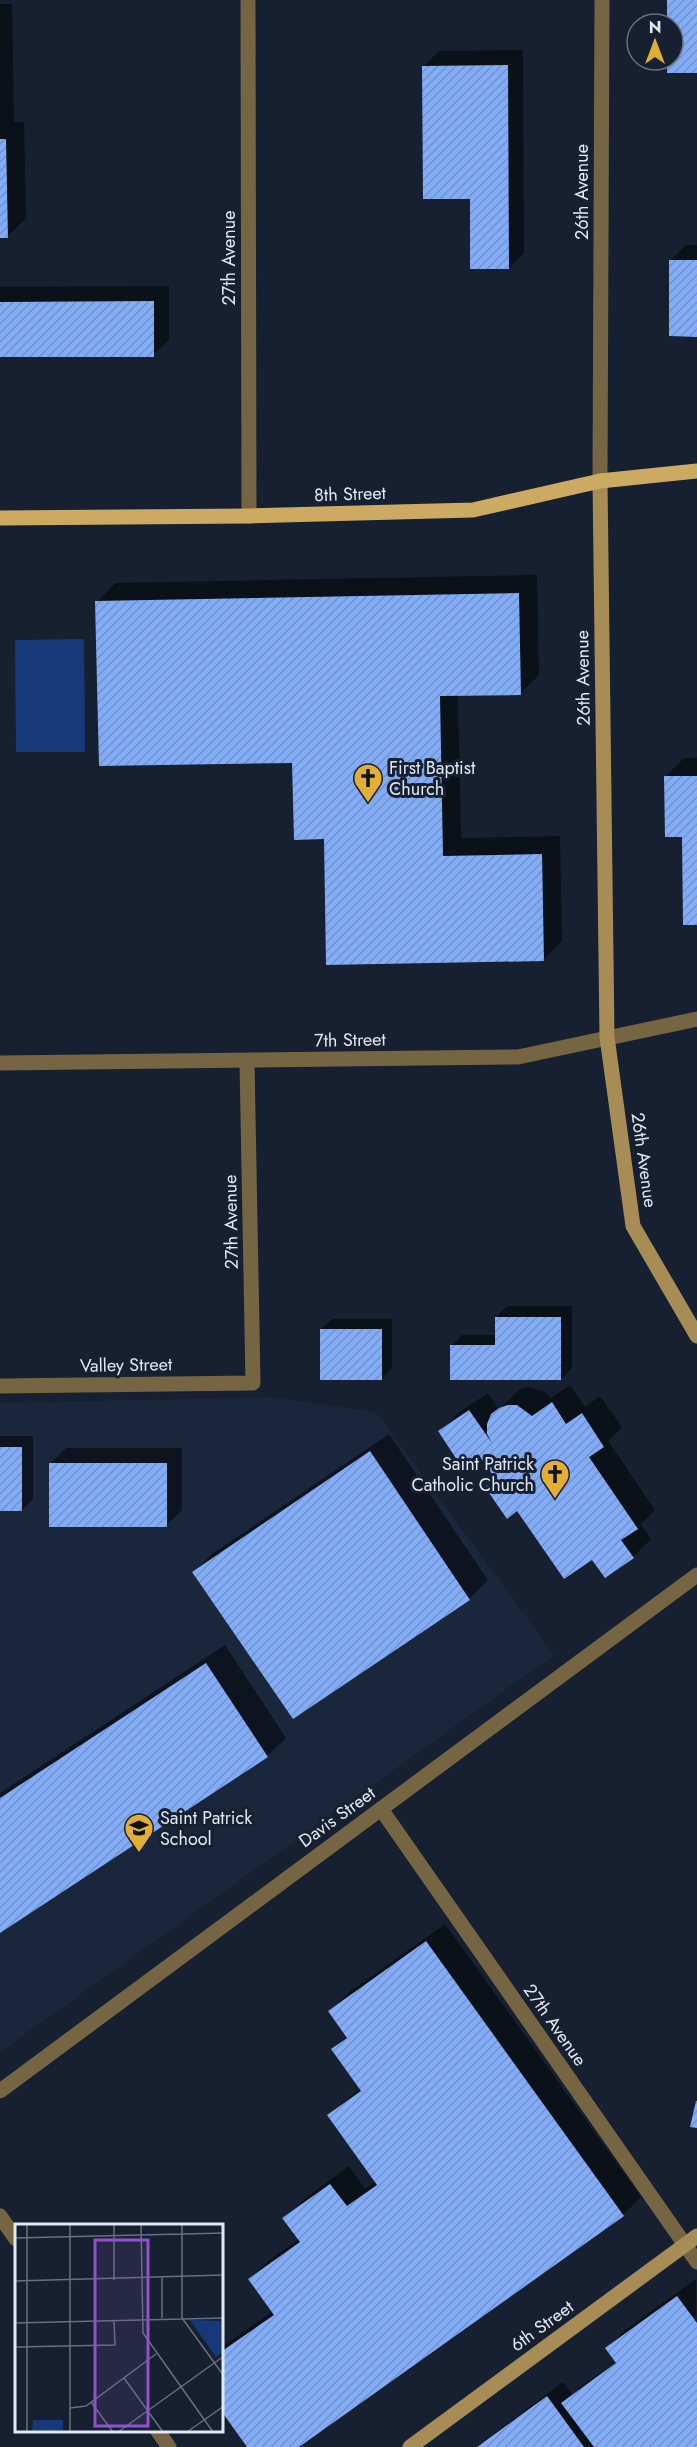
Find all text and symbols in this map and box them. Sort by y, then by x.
north arrow [625,12,685,72]
text: N [649,16,661,39]
street label: 26th Avenue [569,144,595,240]
street label: 27th Avenue [216,211,242,305]
street label: 8th Street [314,480,387,508]
street label: 26th Avenue [569,630,597,726]
place label: First Baptist Church [389,755,476,802]
church icon: First Baptist Church [352,762,384,804]
street label: 7th Street [314,1026,387,1054]
street label: 26th Avenue [624,1111,664,1209]
street label: 27th Avenue [217,1174,245,1270]
street label: Valley Street [80,1351,173,1379]
place label: Saint Patrick Catholic Church [411,1451,534,1498]
church icon: Saint Patrick Catholic Church [539,1458,571,1500]
street label: Davis Street [293,1780,381,1854]
place label: Saint Patrick School [160,1805,252,1852]
school or university icon: Saint Patrick School [123,1812,155,1854]
street label: 27th Avenue [517,1979,593,2071]
inset map [15,2224,224,2432]
street label: 6th Street [505,2294,580,2358]

